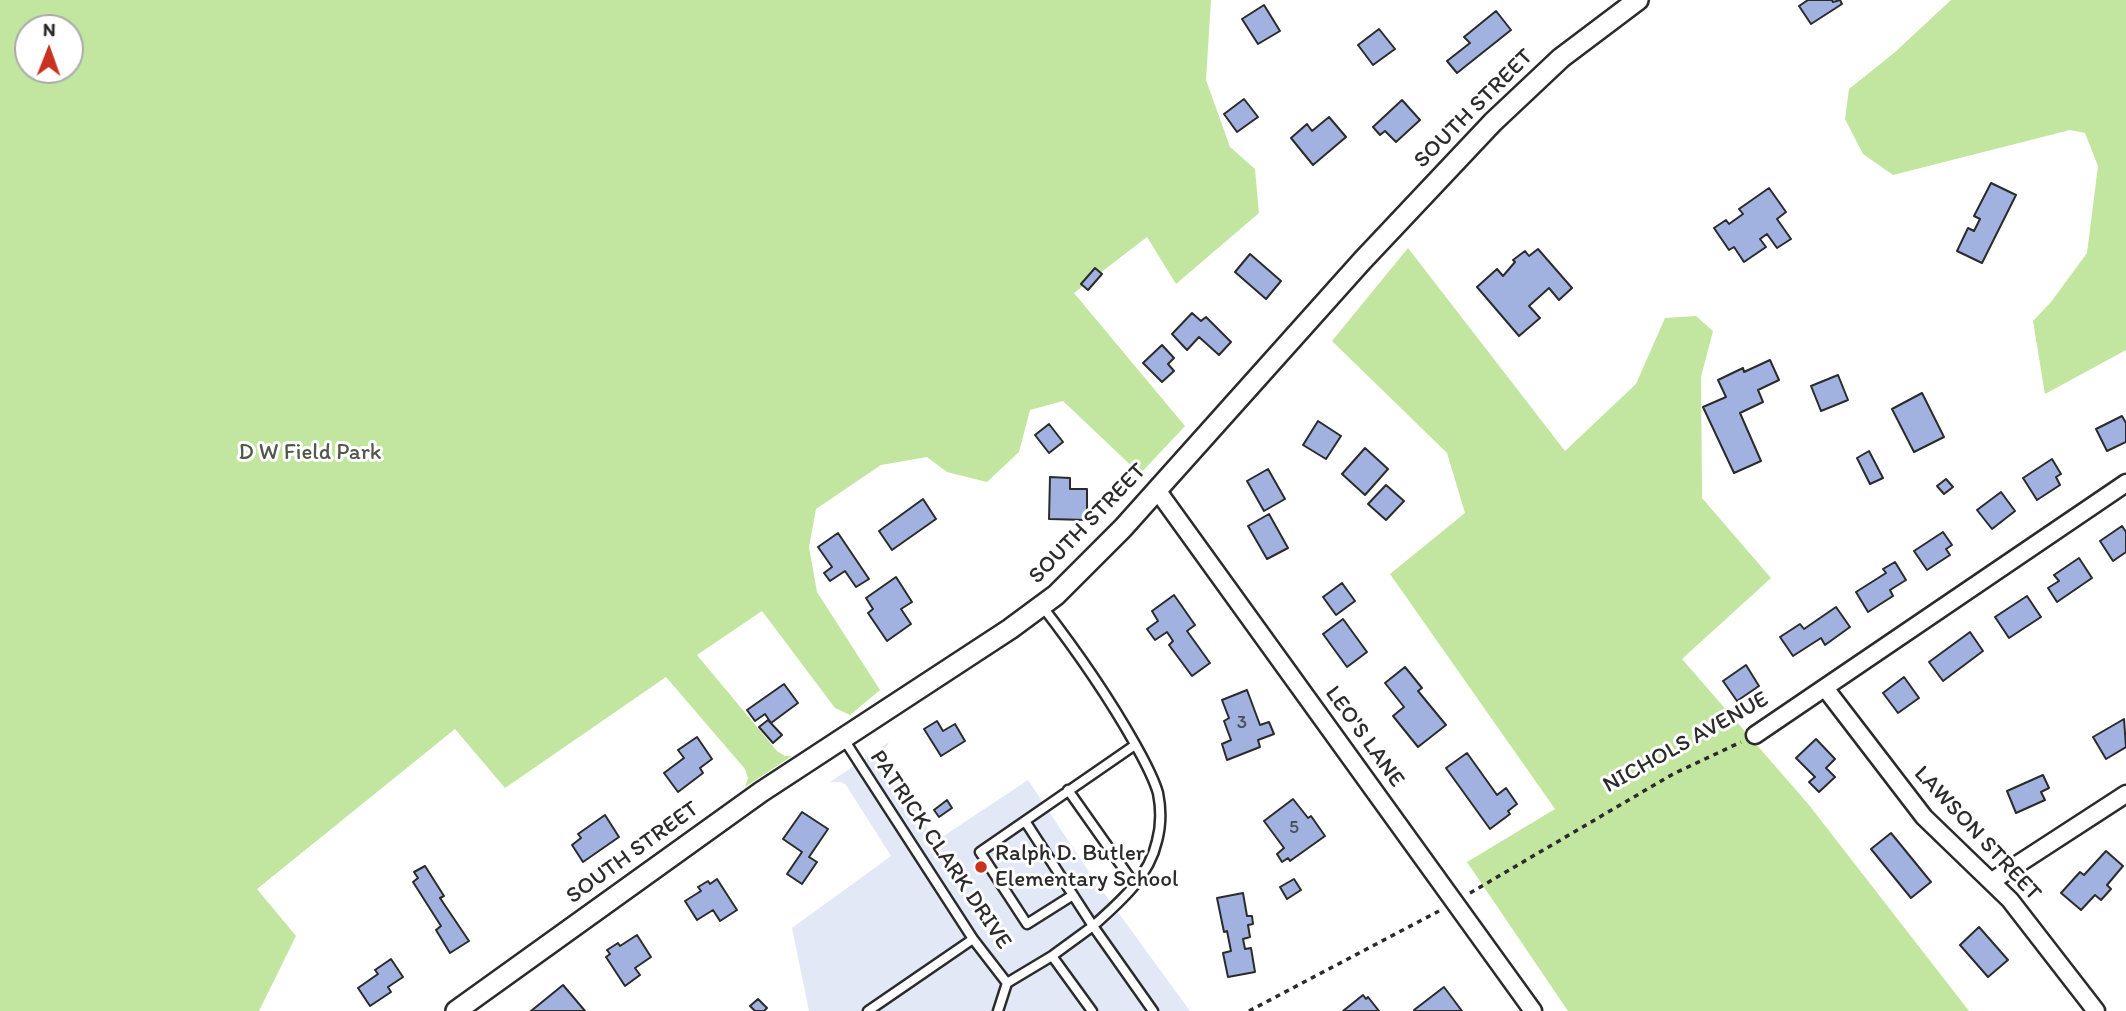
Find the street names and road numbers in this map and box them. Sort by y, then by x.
street label: SOUTH STREET [1409,44,1539,174]
street label: SOUTH STREET [1023,458,1153,590]
street label: LEO'S LANE [1318,681,1410,793]
street label: NICHOLS AVENUE [1598,686,1774,800]
street label: PATRICK CLARK DRIVE [863,745,1017,955]
street label: LAWSON STREET [1907,761,2047,907]
street label: SOUTH STREET [561,796,705,910]

